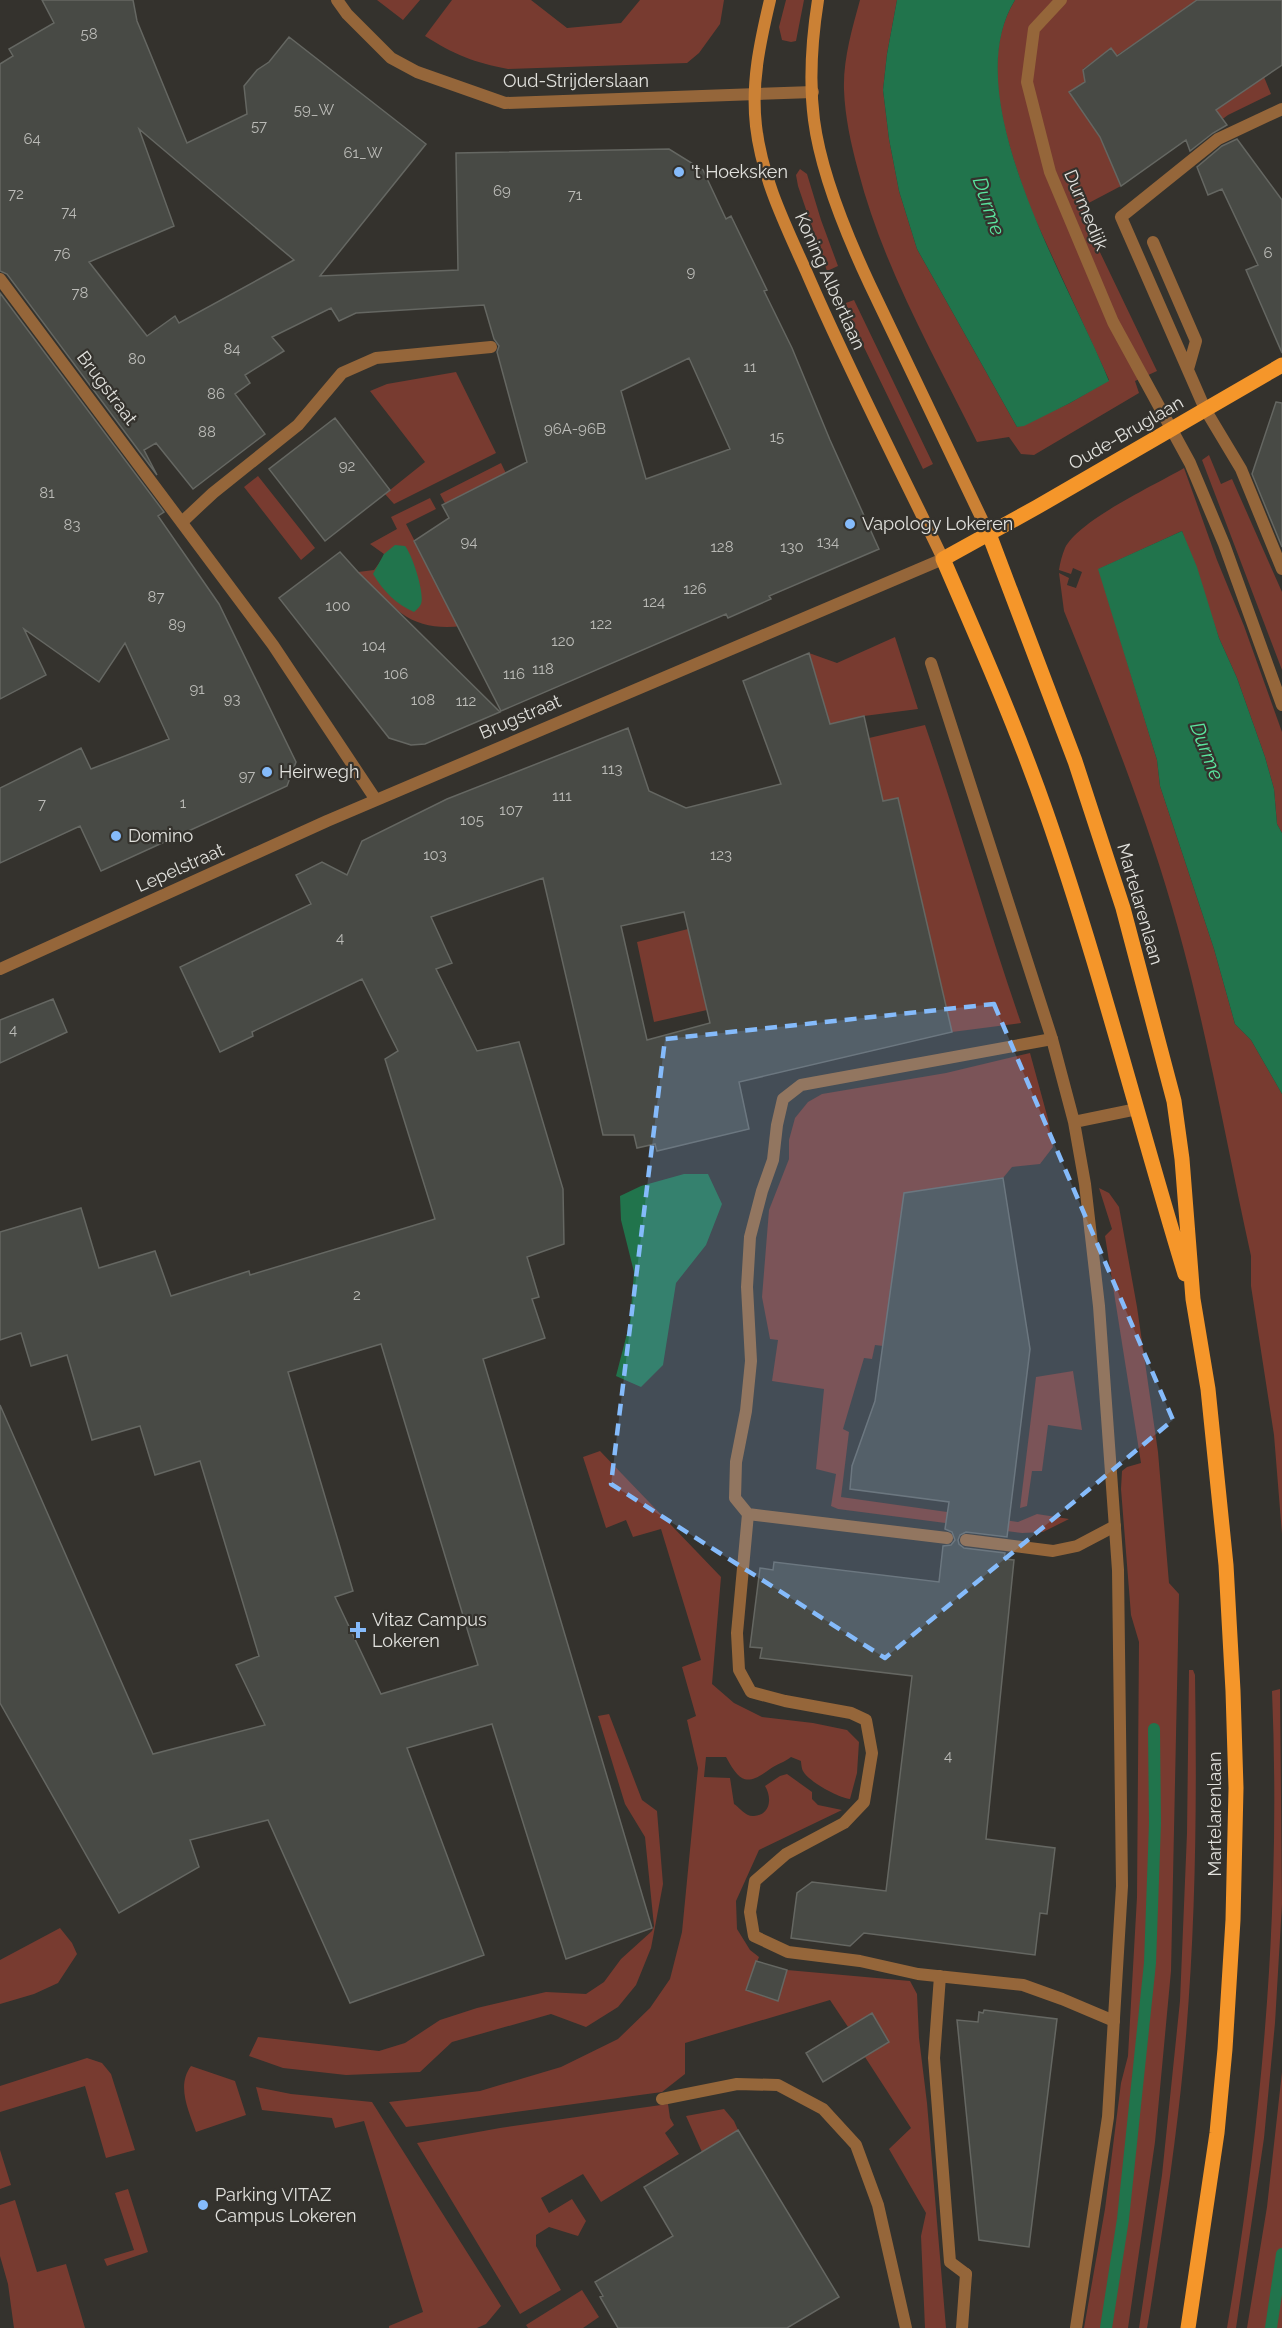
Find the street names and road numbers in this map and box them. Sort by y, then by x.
street label: Oud-Strijderslaan [503,70,649,91]
street label: Durmedijk [1060,166,1113,254]
street label: Koning Albertlaan [791,209,870,353]
street label: Brugstraat [73,347,142,429]
street label: Oude-Bruglaan [1065,391,1187,474]
street label: Brugstraat [476,690,564,743]
street label: Lepelstraat [133,839,227,896]
street label: Martelarenlaan [1113,841,1168,967]
street label: Martelarenlaan [1204,1751,1225,1877]

